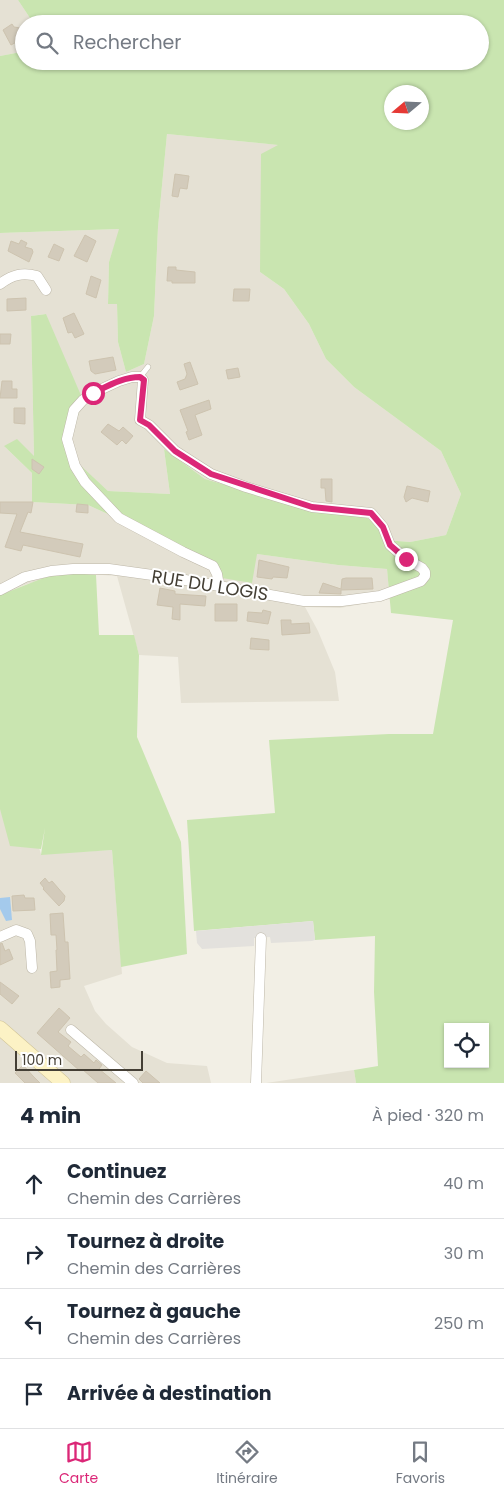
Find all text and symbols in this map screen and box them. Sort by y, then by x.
search box [15,15,489,70]
icon: search [33,29,61,57]
text: Rechercher [73,29,181,56]
north arrow [384,85,429,130]
route start [82,382,105,405]
route end [395,548,418,571]
street label: RUE DU LOGIS [150,563,270,607]
map controls [444,1023,489,1068]
button: locate [444,1023,489,1068]
scale bar [15,1048,142,1071]
text: 100 m [22,1050,62,1070]
text: 4 min [20,1101,81,1130]
text: À pied · 320 m [372,1104,484,1127]
text: Continuez [67,1158,166,1185]
icon: ahead [20,1170,48,1198]
text: 40 m [443,1172,484,1195]
text: Chemin des Carrières [67,1187,241,1210]
text: Tournez à droite [67,1228,224,1255]
icon: right [20,1240,48,1268]
text: 30 m [444,1242,484,1265]
text: Chemin des Carrières [67,1257,241,1280]
text: Tournez à gauche [67,1298,241,1325]
icon: left [20,1310,48,1338]
text: 250 m [434,1312,484,1335]
text: Chemin des Carrières [67,1327,241,1350]
icon: arrive [20,1380,48,1408]
text: Arrivée à destination [67,1380,272,1407]
tab: Carte [59,1438,98,1489]
tab: Itinéraire [216,1438,278,1489]
tab: Favoris [396,1438,445,1489]

